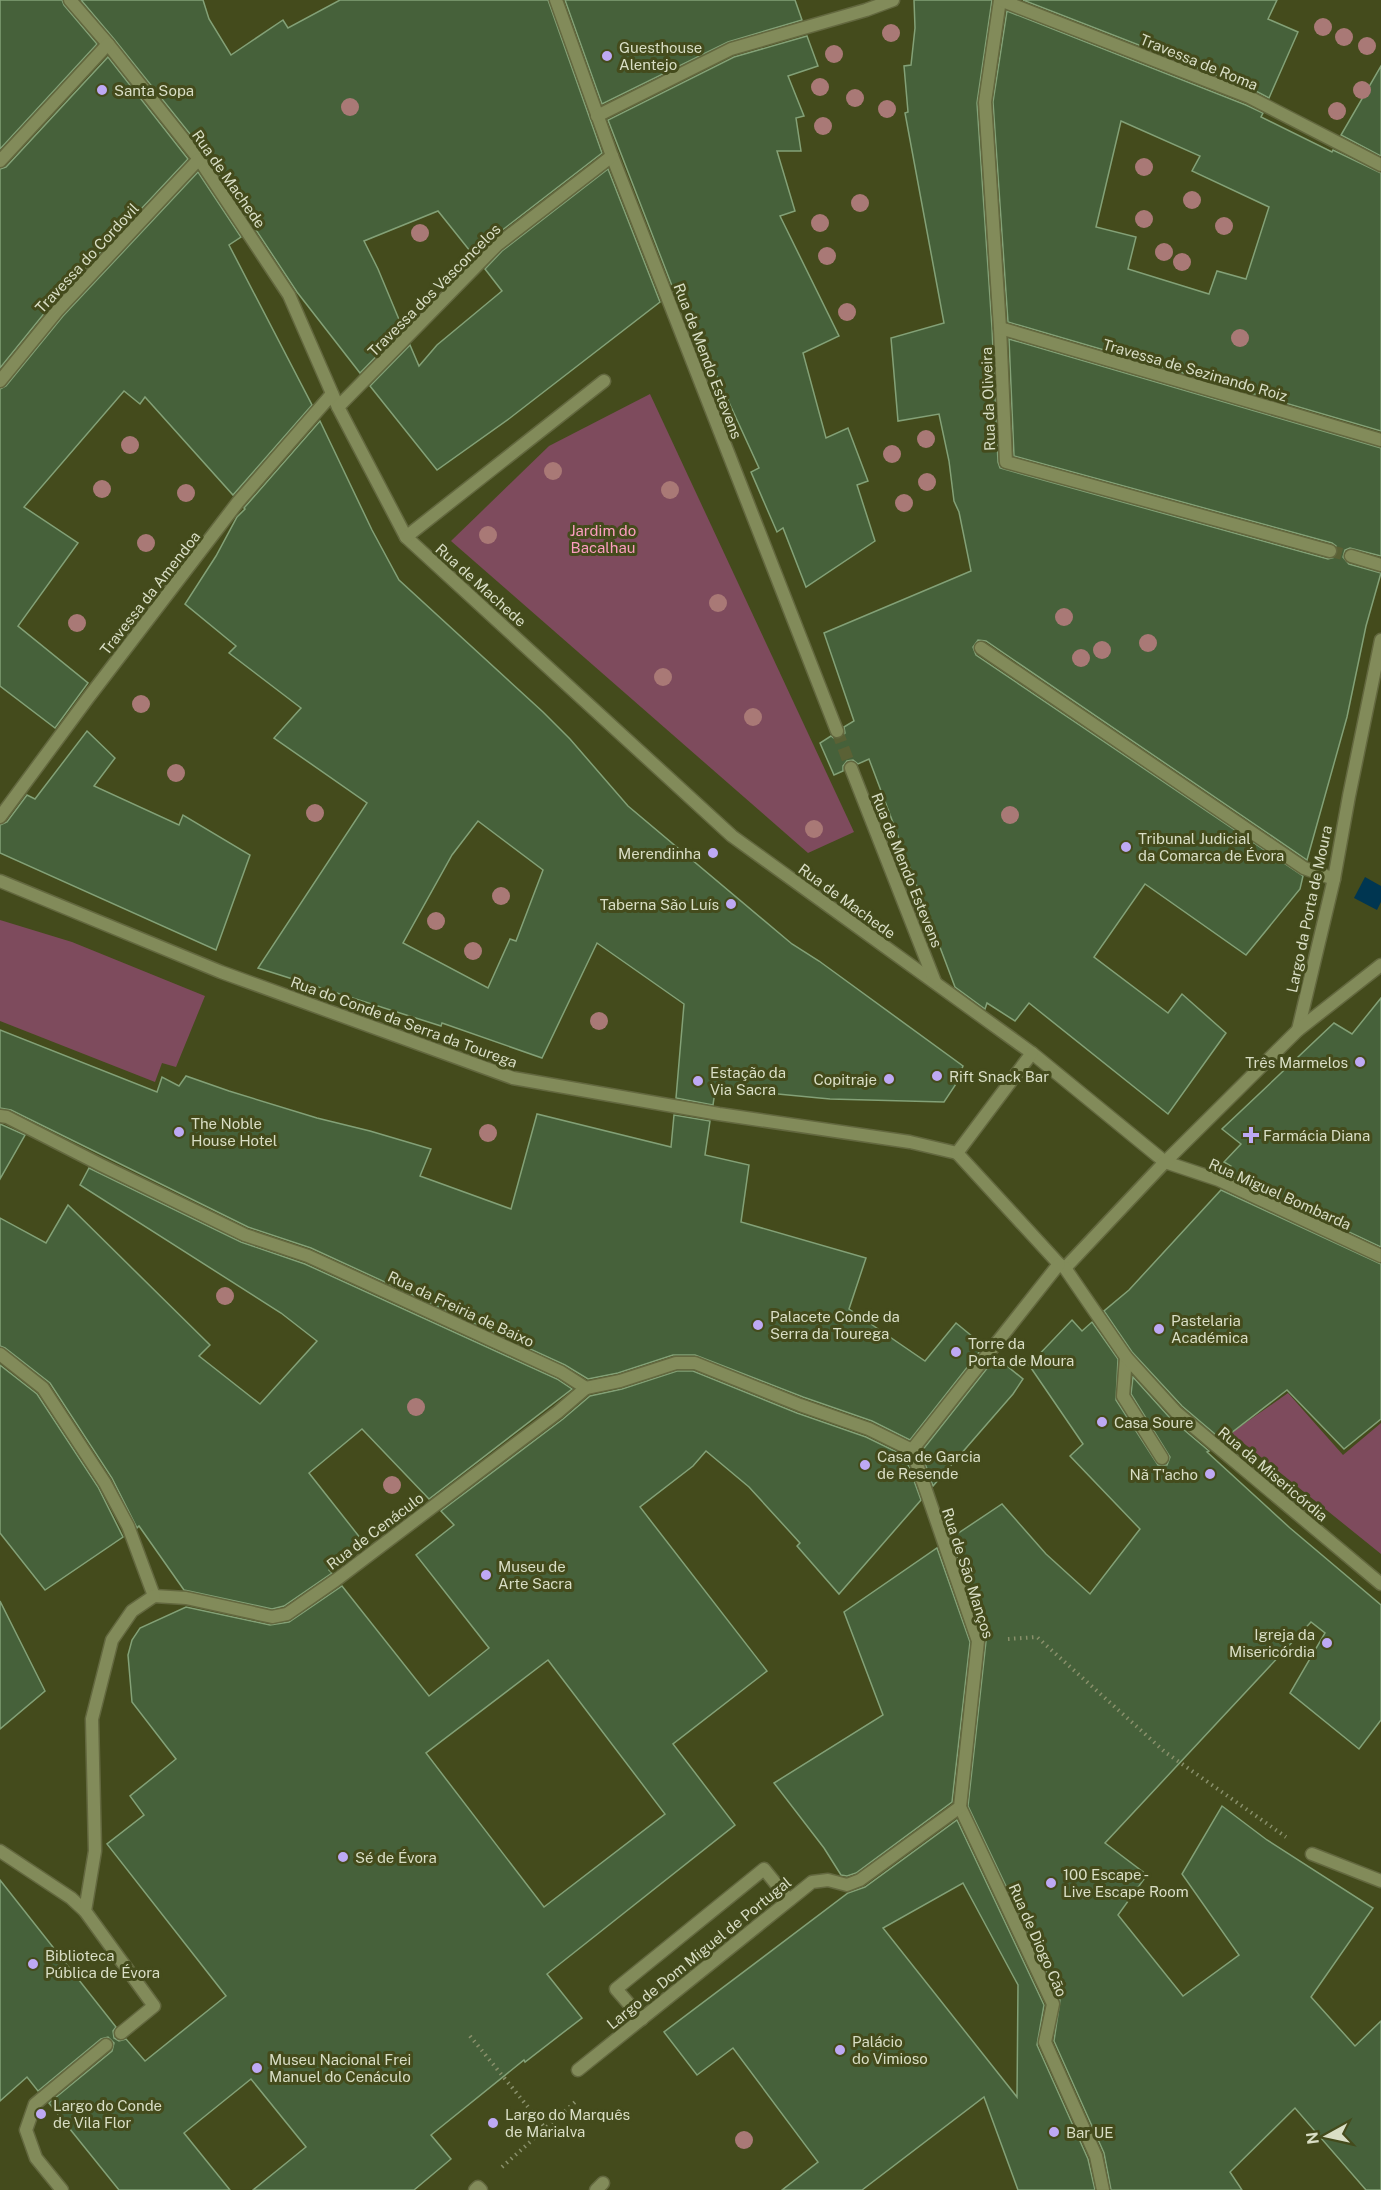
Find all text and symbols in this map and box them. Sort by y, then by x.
street label: Travessa de Roma [1138,31,1260,93]
place label: Guesthouse Alentejo [619,39,702,73]
marker: Guesthouse Alentejo [600,49,614,63]
place label: Santa Sopa [114,82,194,99]
marker: Santa Sopa [95,83,109,97]
street label: Rua de Machede [189,127,269,231]
street label: Travessa do Cordovil [32,200,142,316]
street label: Travessa dos Vasconcelos [364,220,504,360]
street label: Rua de Mendo Estevens [670,281,746,441]
street label: Travessa de Sezinando Roiz [1101,335,1289,405]
street label: Rua da Oliveira [978,347,998,451]
park label: Jardim do Bacalhau [570,522,636,556]
street label: Travessa da Amendoa [96,528,204,658]
street label: Rua de Machede [432,540,530,630]
street label: Rua de Mendo Estevens [868,790,946,950]
street label: Largo da Porta de Moura [1283,824,1335,994]
place label: Tribunal Judicial da Comarca de Évora [1138,830,1284,864]
marker: Tribunal Judicial da Comarca de Évora [1119,840,1133,854]
place label: Merendinha [618,845,701,862]
marker: Merendinha [706,846,720,860]
street label: Rua de Machede [795,860,899,942]
place label: Taberna São Luís [600,896,719,913]
marker: Taberna São Luís [724,897,738,911]
street label: Rua do Conde da Serra da Tourega [288,973,520,1071]
place label: Três Marmelos [1245,1054,1348,1071]
marker: Três Marmelos [1353,1055,1367,1069]
place label: Estação da Via Sacra [710,1064,786,1098]
place label: Rift Snack Bar [949,1068,1049,1085]
marker: Rift Snack Bar [930,1069,944,1083]
place label: Copitraje [813,1071,877,1088]
marker: Copitraje [882,1072,896,1086]
marker: Estação da Via Sacra [691,1074,705,1088]
place label: The Noble House Hotel [191,1115,277,1149]
marker: The Noble House Hotel [172,1125,186,1139]
place label: Farmácia Diana [1263,1127,1370,1144]
marker: Farmácia Diana [1244,1128,1258,1142]
street label: Rua Miguel Bombarda [1206,1155,1354,1233]
street label: Rua da Freiria de Baixo [385,1268,537,1350]
place label: Palacete Conde da Serra da Tourega [770,1308,900,1342]
place label: Pastelaria Académica [1171,1312,1248,1346]
marker: Palacete Conde da Serra da Tourega [751,1318,765,1332]
marker: Pastelaria Académica [1152,1322,1166,1336]
place label: Torre da Porta de Moura [968,1335,1074,1369]
marker: Torre da Porta de Moura [949,1345,963,1359]
place label: Casa Soure [1114,1414,1194,1431]
marker: Casa Soure [1095,1415,1109,1429]
street label: Rua da Misericórdia [1215,1423,1331,1525]
place label: Casa de Garcia de Resende [877,1448,981,1482]
marker: Casa de Garcia de Resende [858,1458,872,1472]
place label: Nã T'acho [1130,1466,1198,1483]
marker: Nã T'acho [1203,1467,1217,1481]
street label: Rua de Cenáculo [323,1489,427,1573]
street label: Rua de São Manços [939,1506,997,1640]
place label: Museu de Arte Sacra [498,1558,572,1592]
marker: Museu de Arte Sacra [479,1568,493,1582]
place label: Igreja da Misericórdia [1229,1626,1315,1660]
marker: Igreja da Misericórdia [1320,1636,1334,1650]
place label: Sé de Évora [355,1849,437,1866]
marker: Sé de Évora [336,1850,350,1864]
place label: 100 Escape - Live Escape Room [1063,1866,1189,1900]
street label: Largo de Dom Miguel de Portugal [604,1873,794,2033]
marker: 100 Escape - Live Escape Room [1044,1876,1058,1890]
street label: Rua de Diogo Cão [1005,1881,1071,1999]
place label: Biblioteca Pública de Évora [45,1947,160,1981]
marker: Biblioteca Pública de Évora [26,1957,40,1971]
place label: Palácio do Vimioso [852,2033,928,2067]
marker: Palácio do Vimioso [833,2043,847,2057]
place label: Museu Nacional Frei Manuel do Cenáculo [269,2051,411,2085]
marker: Museu Nacional Frei Manuel do Cenáculo [250,2061,264,2075]
place label: Largo do Conde de Vila Flor [53,2097,162,2131]
place label: Largo do Marquês de Marialva [505,2106,630,2140]
north arrow [1297,2106,1357,2166]
marker: Largo do Conde de Vila Flor [34,2107,48,2121]
marker: Largo do Marquês de Marialva [486,2116,500,2130]
place label: Bar UE [1066,2124,1114,2141]
marker: Bar UE [1047,2125,1061,2139]
text: N [1302,2130,1323,2146]

